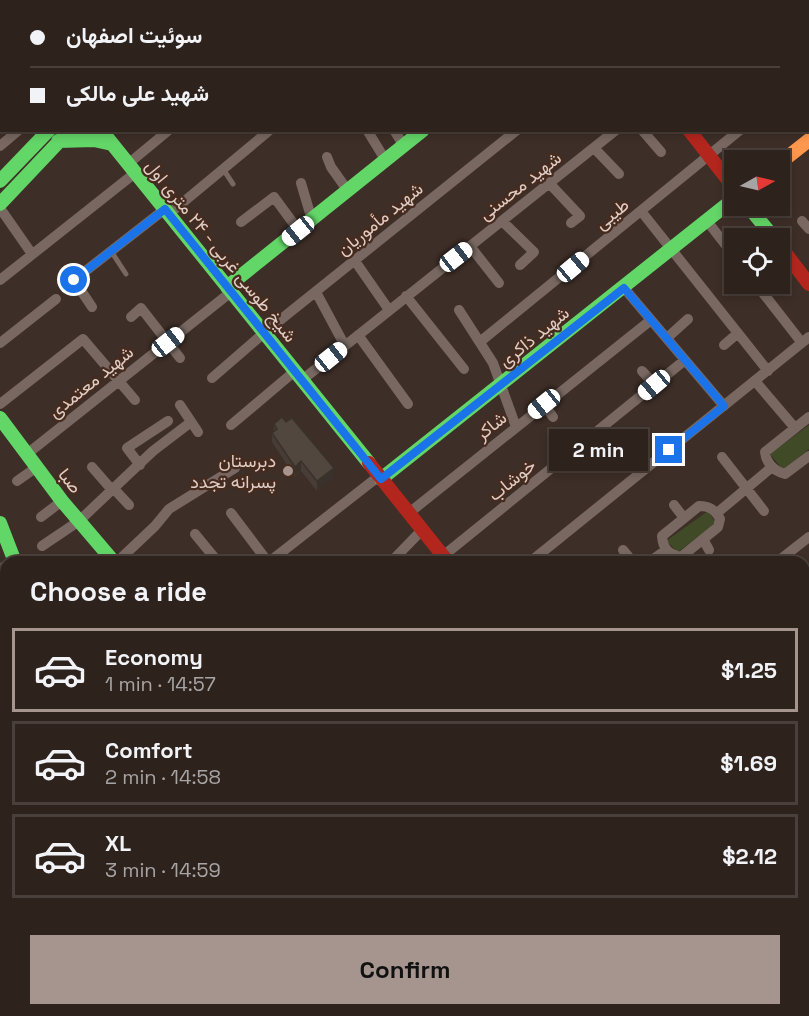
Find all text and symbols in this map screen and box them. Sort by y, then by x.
text: سوئیت اصفهان [66,21,202,49]
text: شهید علی مالکی [66,79,209,107]
street label: شهید محسنی [474,146,566,225]
north arrow [724,150,790,216]
map controls [724,150,790,294]
street label: شیخ طوسی غربی - ۲۴ متری اول [140,155,302,347]
street label: شهید مأموریان [332,177,428,260]
street label: طیبی [590,193,634,234]
car [278,213,318,249]
button: locate [724,228,790,294]
car [436,239,476,275]
car [553,249,593,285]
route start [60,266,87,293]
street label: شهید ذاکری [494,301,574,372]
car [148,324,188,360]
car [311,339,351,375]
street label: شهید معتمدی [43,340,138,423]
car [634,367,674,403]
car [524,386,564,422]
street label: شاکر [470,406,511,446]
callout: 2 min [549,429,648,471]
route end [655,436,682,463]
text: 2 min [573,437,624,463]
place label: دبرستان پسرانه تجدد [190,449,276,494]
street label: خوشاب [483,453,540,506]
street label: صبا [53,463,87,498]
marker: دبرستان پسرانه تجدد [281,464,295,478]
text: Choose a ride [30,574,207,609]
icon: car [33,643,87,697]
text: Economy [105,643,203,671]
text: $1.25 [721,656,777,684]
text: 1 min · 14:57 [105,671,216,697]
icon: car [33,736,87,790]
text: Comfort [105,736,193,764]
text: $1.69 [720,749,777,777]
text: 2 min · 14:58 [105,764,221,790]
icon: car [33,829,87,883]
text: XL [105,829,131,857]
text: $2.12 [722,842,777,870]
text: 3 min · 14:59 [105,857,221,883]
button: Confirm [30,935,780,1004]

